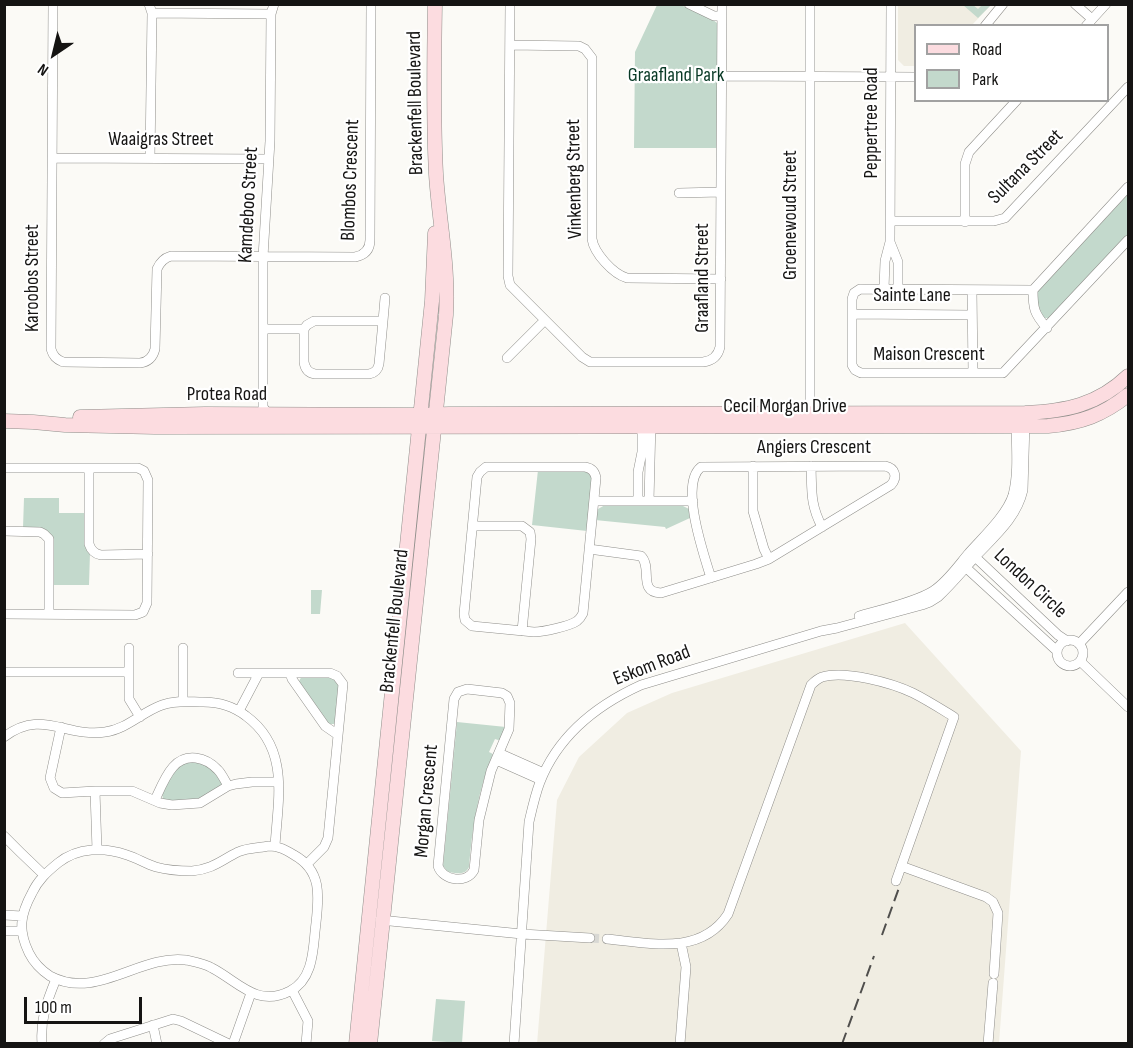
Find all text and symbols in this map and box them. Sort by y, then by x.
north arrow [24,24,84,84]
legend [914,24,1109,102]
street label: Brackenfell Boulevard [403,31,429,175]
text: Road [972,39,1002,60]
text: N [34,59,52,79]
park label: Graafland Park [628,64,724,88]
street label: Peppertree Road [860,67,884,179]
text: Park [972,69,998,90]
street label: Blombos Crescent [337,119,365,241]
street label: Vinkenberg Street [562,119,588,239]
street label: Sultana Street [984,125,1068,209]
street label: Waaigras Street [108,128,214,152]
street label: Kamdeboo Street [234,146,264,264]
street label: Groenewoud Street [779,150,803,280]
street label: Graafland Street [691,223,715,333]
street label: Karoobos Street [21,224,45,332]
street label: Sainte Lane [873,284,951,308]
street label: Maison Crescent [873,343,985,367]
street label: Protea Road [187,383,267,407]
street label: Cecil Morgan Drive [723,395,847,419]
street label: Angiers Crescent [757,436,871,460]
street label: London Circle [989,544,1071,624]
street label: Brackenfell Boulevard [376,548,414,694]
street label: Eskom Road [610,640,694,692]
street label: Morgan Crescent [410,743,444,859]
scale bar [27,985,146,1023]
text: 100 m [35,997,72,1018]

